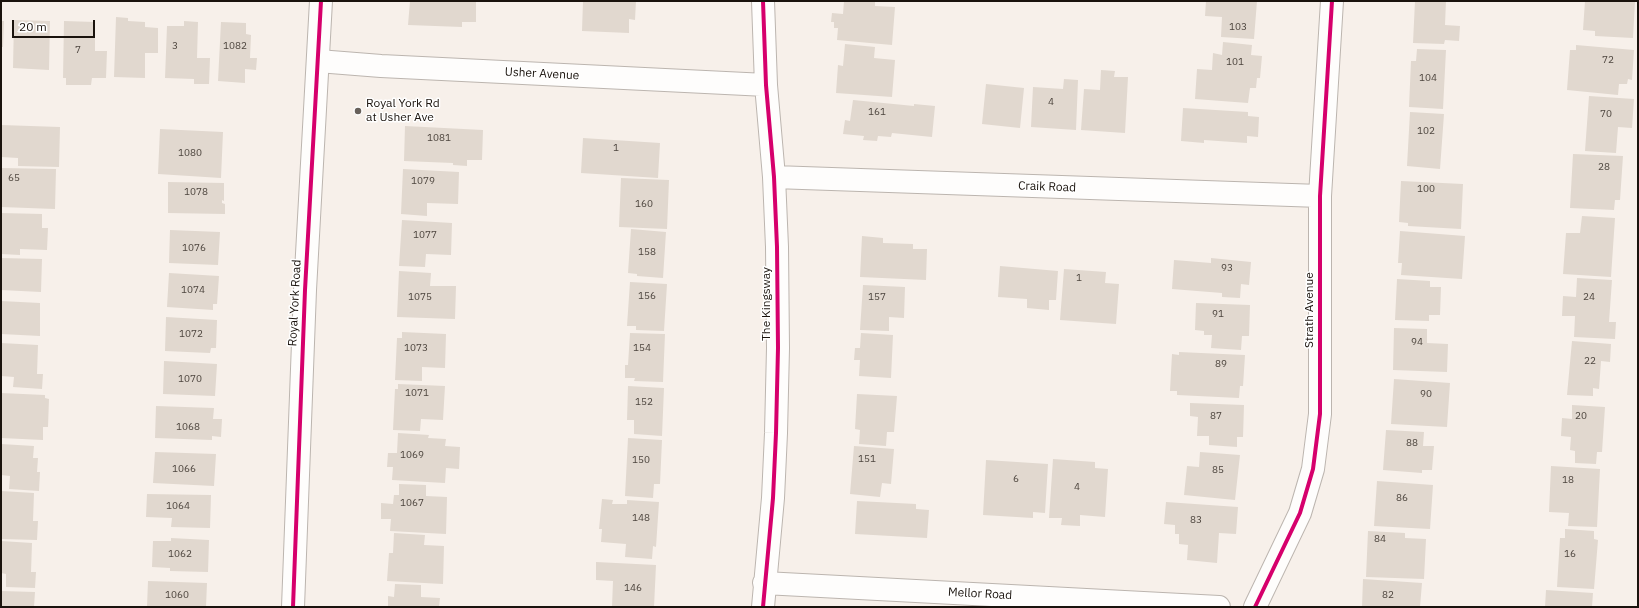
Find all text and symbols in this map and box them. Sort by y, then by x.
scale bar [14,12,97,38]
text: 20 m [19,19,47,34]
house number: 103 [1229,21,1247,33]
house number: 3 [172,40,178,52]
house number: 1082 [223,40,247,52]
house number: 7 [75,44,81,56]
house number: 72 [1602,54,1614,66]
house number: 101 [1226,56,1244,68]
street label: Usher Avenue [504,65,580,83]
house number: 104 [1419,72,1437,84]
house number: 4 [1048,96,1054,108]
place label: Royal York Rd at Usher Ave [366,97,440,125]
marker: Royal York Rd at Usher Ave [353,106,363,116]
house number: 161 [868,106,886,118]
house number: 70 [1600,108,1612,120]
house number: 102 [1417,125,1435,137]
house number: 1081 [427,132,451,144]
house number: 1 [613,142,619,154]
house number: 1080 [178,147,202,159]
house number: 28 [1598,161,1610,173]
house number: 65 [8,172,20,184]
house number: 1079 [411,175,435,187]
street label: Craik Road [1018,179,1076,195]
house number: 100 [1417,183,1435,195]
house number: 1078 [184,186,208,198]
house number: 160 [635,198,653,210]
house number: 1077 [413,229,437,241]
house number: 1076 [182,242,206,254]
house number: 158 [638,246,656,258]
street label: Royal York Road [286,259,304,347]
house number: 93 [1221,262,1233,274]
street label: The Kingsway [760,267,774,341]
house number: 1 [1076,272,1082,284]
street label: Strath Avenue [1303,272,1317,348]
house number: 1074 [181,284,205,296]
house number: 156 [638,290,656,302]
house number: 1075 [408,291,432,303]
house number: 157 [868,291,886,303]
house number: 24 [1583,291,1595,303]
house number: 91 [1212,308,1224,320]
house number: 1072 [179,328,203,340]
house number: 94 [1411,336,1423,348]
house number: 1073 [404,342,428,354]
house number: 154 [633,342,651,354]
house number: 22 [1584,355,1596,367]
house number: 89 [1215,358,1227,370]
house number: 1070 [178,373,202,385]
house number: 1071 [405,387,429,399]
house number: 90 [1420,388,1432,400]
house number: 152 [635,396,653,408]
house number: 87 [1210,410,1222,422]
house number: 20 [1575,410,1587,422]
house number: 1068 [176,421,200,433]
house number: 88 [1406,437,1418,449]
house number: 1069 [400,449,424,461]
house number: 151 [858,453,876,465]
house number: 150 [632,454,650,466]
house number: 1066 [172,463,196,475]
house number: 85 [1212,464,1224,476]
house number: 6 [1013,473,1019,485]
house number: 18 [1562,474,1574,486]
house number: 4 [1074,481,1080,493]
house number: 86 [1396,492,1408,504]
house number: 1067 [400,497,424,509]
house number: 1064 [166,500,190,512]
house number: 148 [632,512,650,524]
house number: 83 [1190,514,1202,526]
house number: 84 [1374,533,1386,545]
house number: 1062 [168,548,192,560]
house number: 16 [1564,548,1576,560]
house number: 146 [624,582,642,594]
street label: Mellor Road [947,585,1013,603]
house number: 1060 [165,589,189,601]
house number: 82 [1382,589,1394,601]

